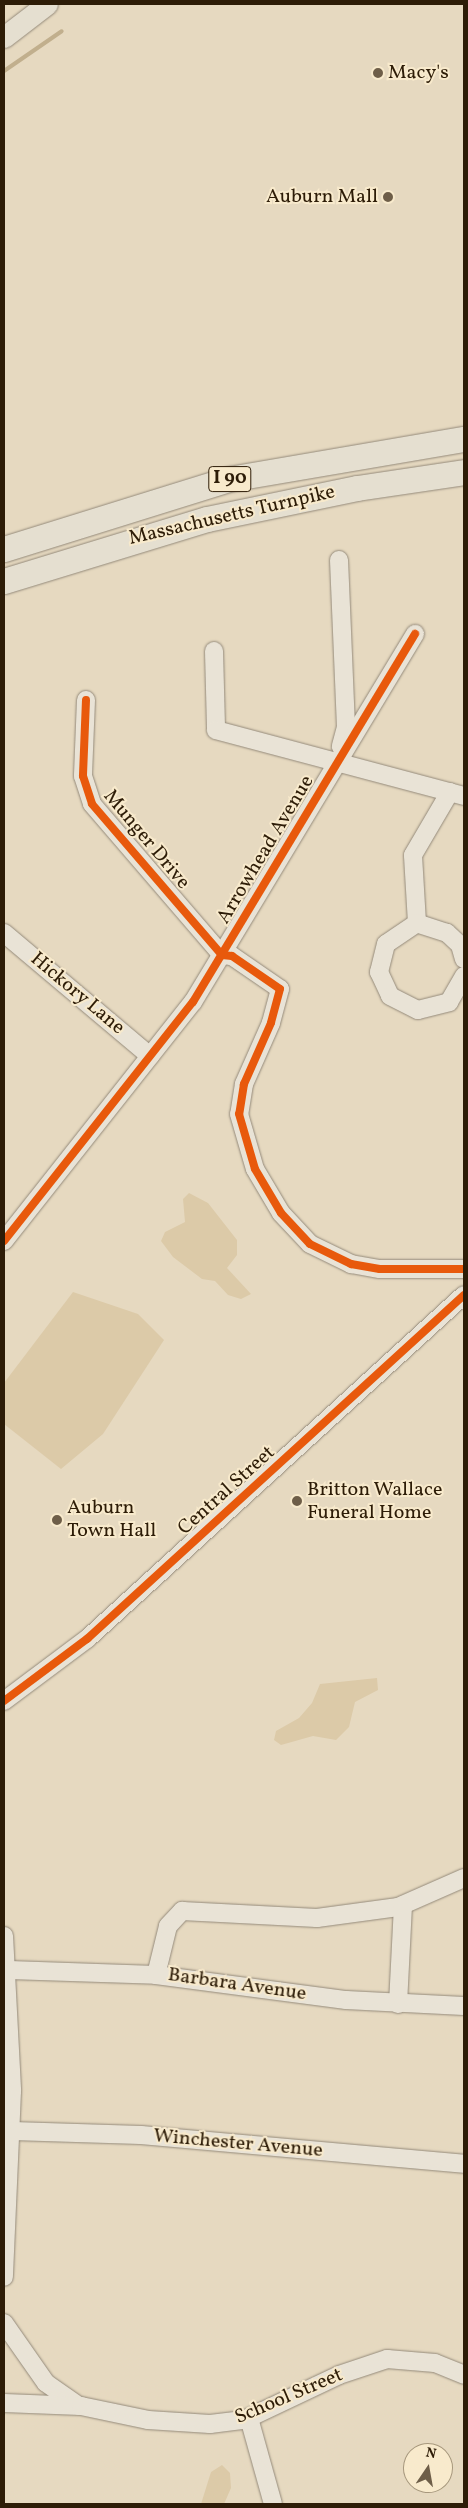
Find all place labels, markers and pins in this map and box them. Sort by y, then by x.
place label: Macy's [388,61,449,85]
marker: Macy's [372,67,384,79]
place label: Auburn Mall [266,185,378,209]
marker: Auburn Mall [382,191,394,203]
place label: Britton Wallace Funeral Home [307,1478,443,1525]
marker: Britton Wallace Funeral Home [291,1495,303,1507]
place label: Auburn Town Hall [67,1496,156,1543]
marker: Auburn Town Hall [51,1514,63,1526]

